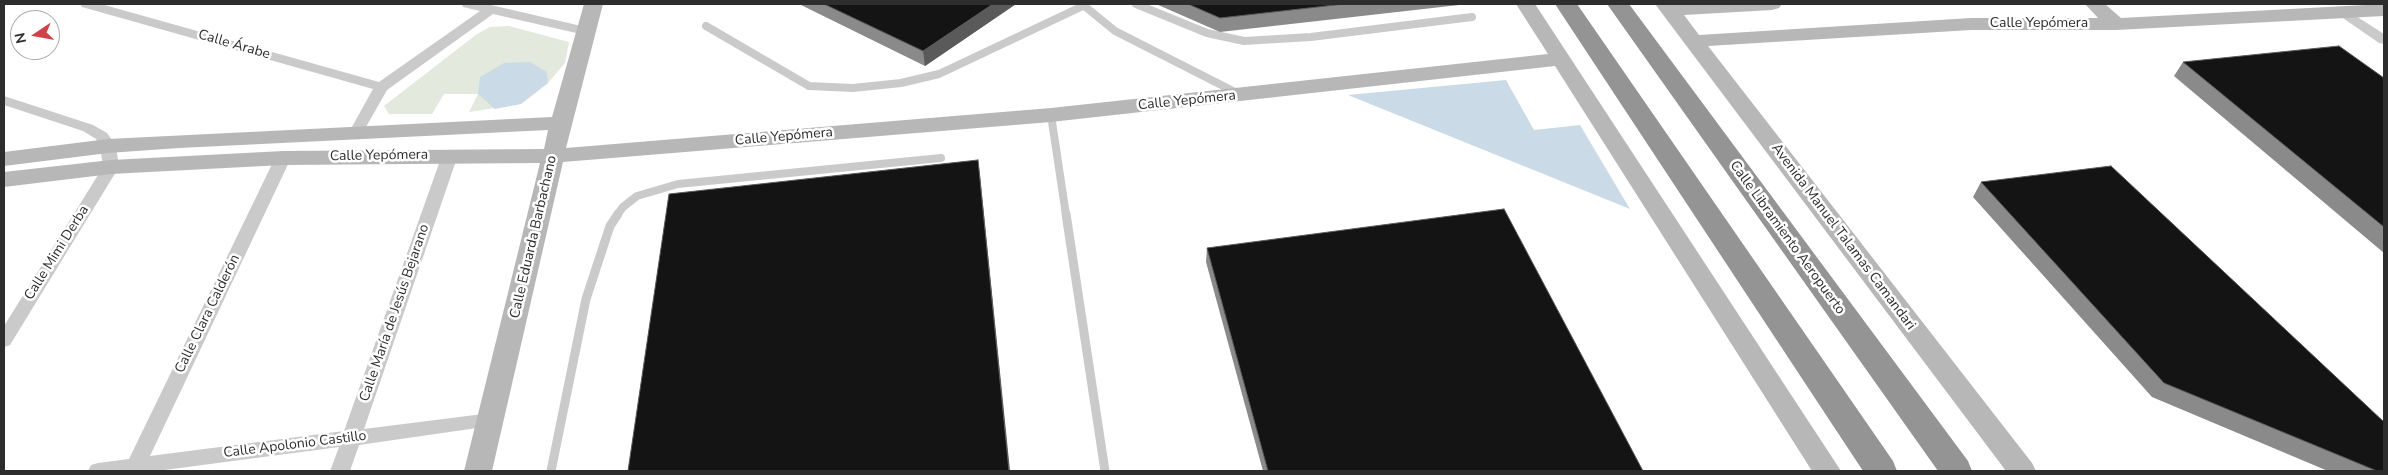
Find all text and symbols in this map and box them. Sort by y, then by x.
north arrow [10,10,60,60]
street label: Calle Yepómera [1990,16,2088,32]
street label: Calle Árabe [196,27,272,63]
text: N [10,31,31,45]
street label: Calle Yepómera [1137,88,1237,114]
street label: Calle Yepómera [734,124,834,150]
street label: Avenida Manuel Talamas Camandari [1767,140,1919,334]
street label: Calle Yepómera [330,147,428,165]
street label: Calle Eduarda Barbachano [507,154,561,320]
street label: Calle Libramiento Aeropuerto [1726,158,1848,318]
street label: Calle Mimi Derba [21,203,93,303]
street label: Calle María de Jesús Bejarano [357,222,433,404]
street label: Calle Clara Calderón [172,252,244,376]
street label: Calle Apolonio Castillo [223,428,367,462]

